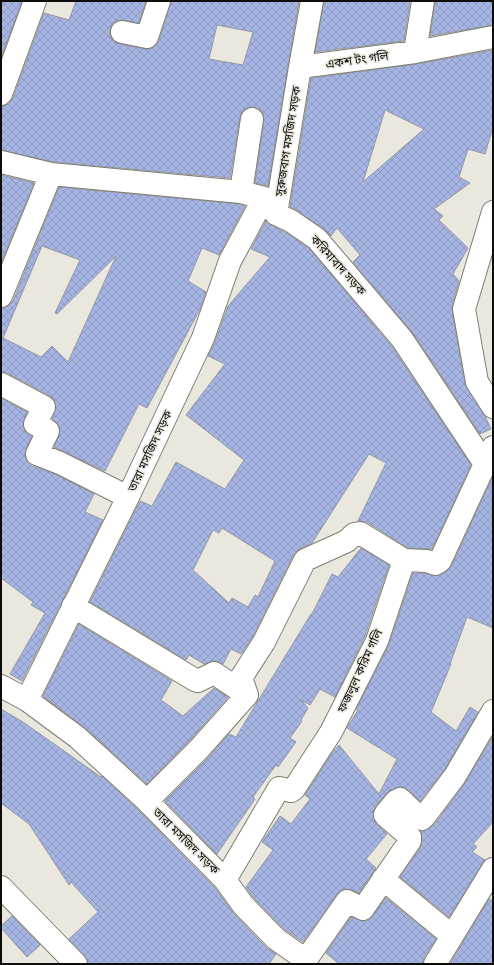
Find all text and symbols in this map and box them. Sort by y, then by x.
street label: একশ টং গলি [324,48,390,72]
street label: সুরুজবাগ মসজিদ সড়ক [271,84,305,198]
street label: করিমাবাদ সড়ক [306,231,370,299]
street label: তারা মসজিদ সড়ক [124,407,176,495]
street label: ফজলুল করিম গলি [333,627,386,716]
street label: তারা মসজিদ সড়ক [149,804,223,878]

